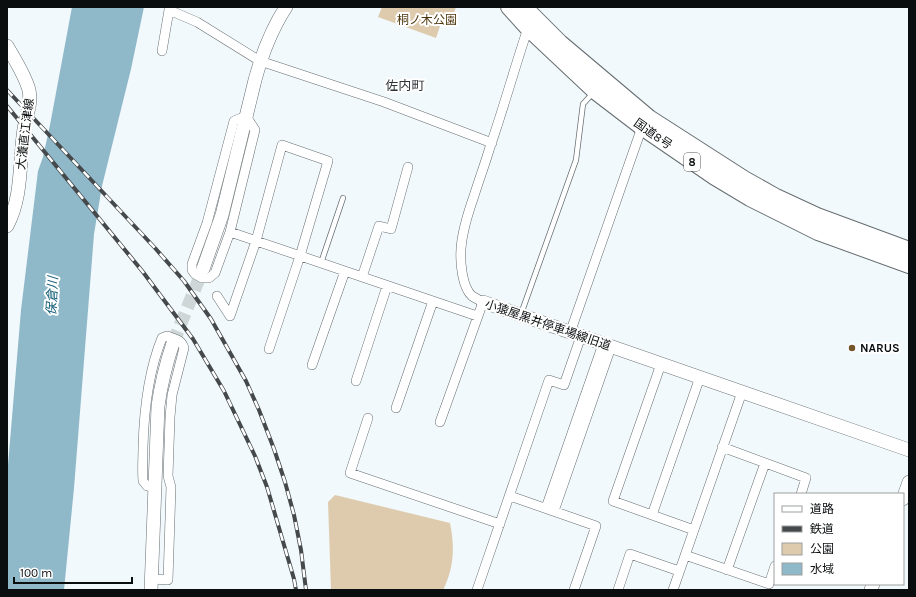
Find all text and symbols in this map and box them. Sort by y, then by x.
park label: 桐ノ木公園 [397,13,457,27]
district label: 佐内町 [385,78,425,93]
street label: 大瀁直江津線 [14,97,36,171]
street label: 国道8号 [631,116,675,152]
road number: 8 [684,153,700,171]
water label: 保倉川 [43,274,61,316]
street label: 小猿屋黒井停車場線旧道 [483,297,613,353]
place label: NARUS [860,341,900,355]
marker: NARUS [847,343,857,353]
legend [774,493,904,585]
text: 道路 [810,502,834,516]
text: 鉄道 [810,522,834,536]
text: 公園 [810,542,834,556]
scale bar [14,559,132,585]
text: 水域 [810,562,834,576]
text: 100 m [20,566,52,580]

